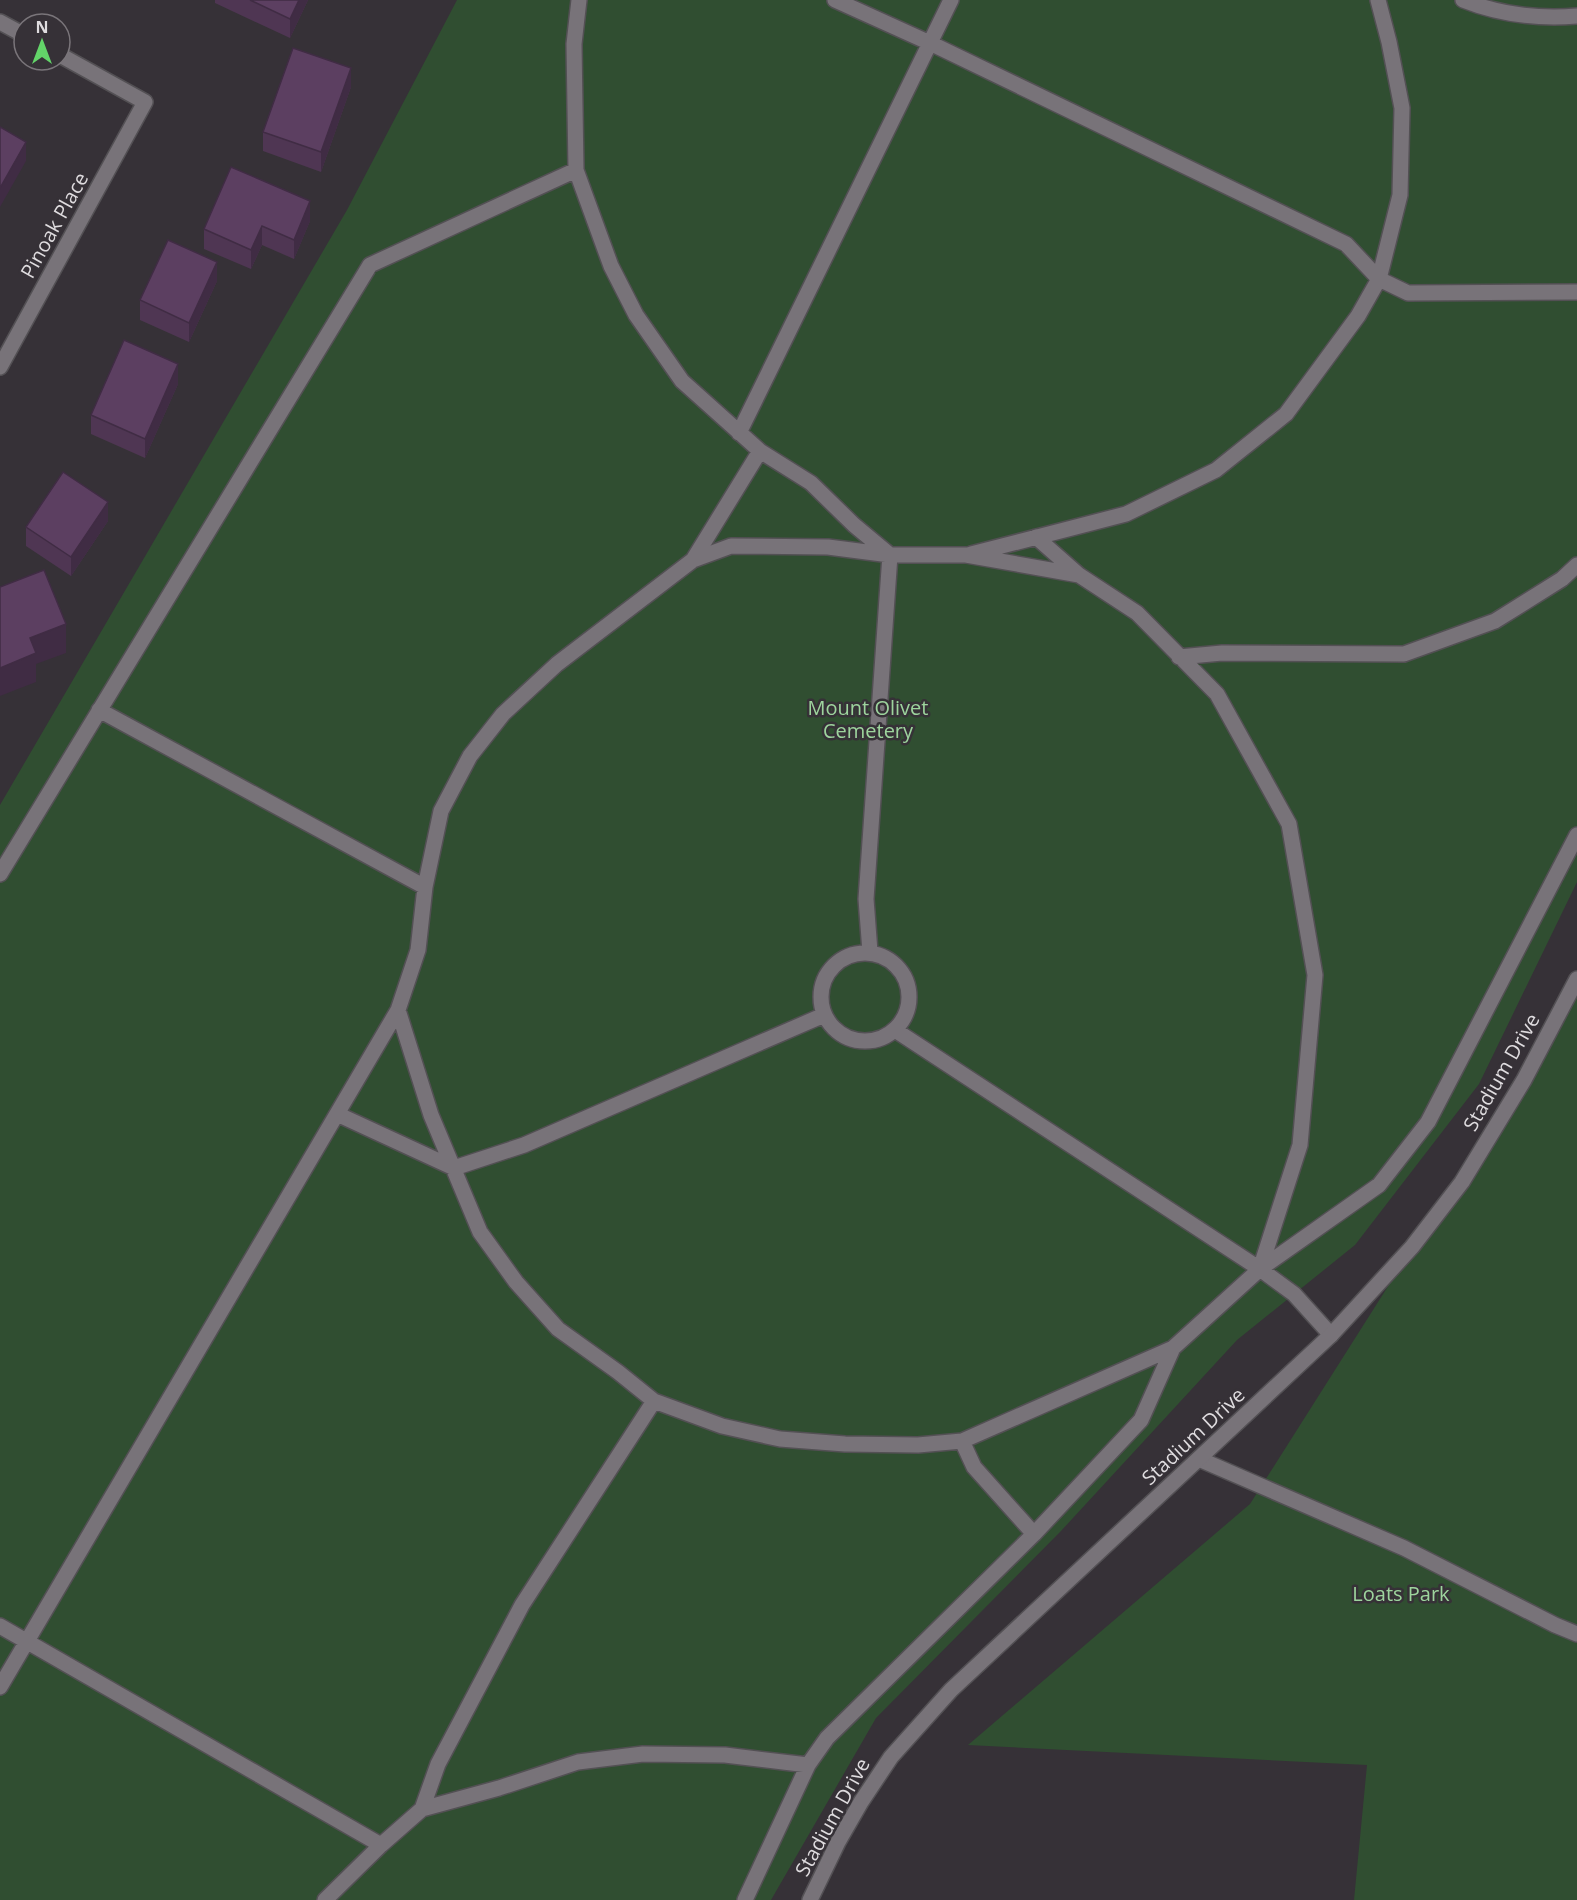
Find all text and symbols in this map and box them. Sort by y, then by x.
north arrow [12,12,72,72]
text: N [35,16,49,38]
street label: Pinoak Place [14,167,94,283]
park label: Mount Olivet Cemetery [808,694,928,744]
street label: Stadium Drive [1456,1008,1546,1136]
street label: Stadium Drive [1136,1381,1250,1491]
park label: Loats Park [1352,1580,1450,1607]
street label: Stadium Drive [788,1753,876,1881]

